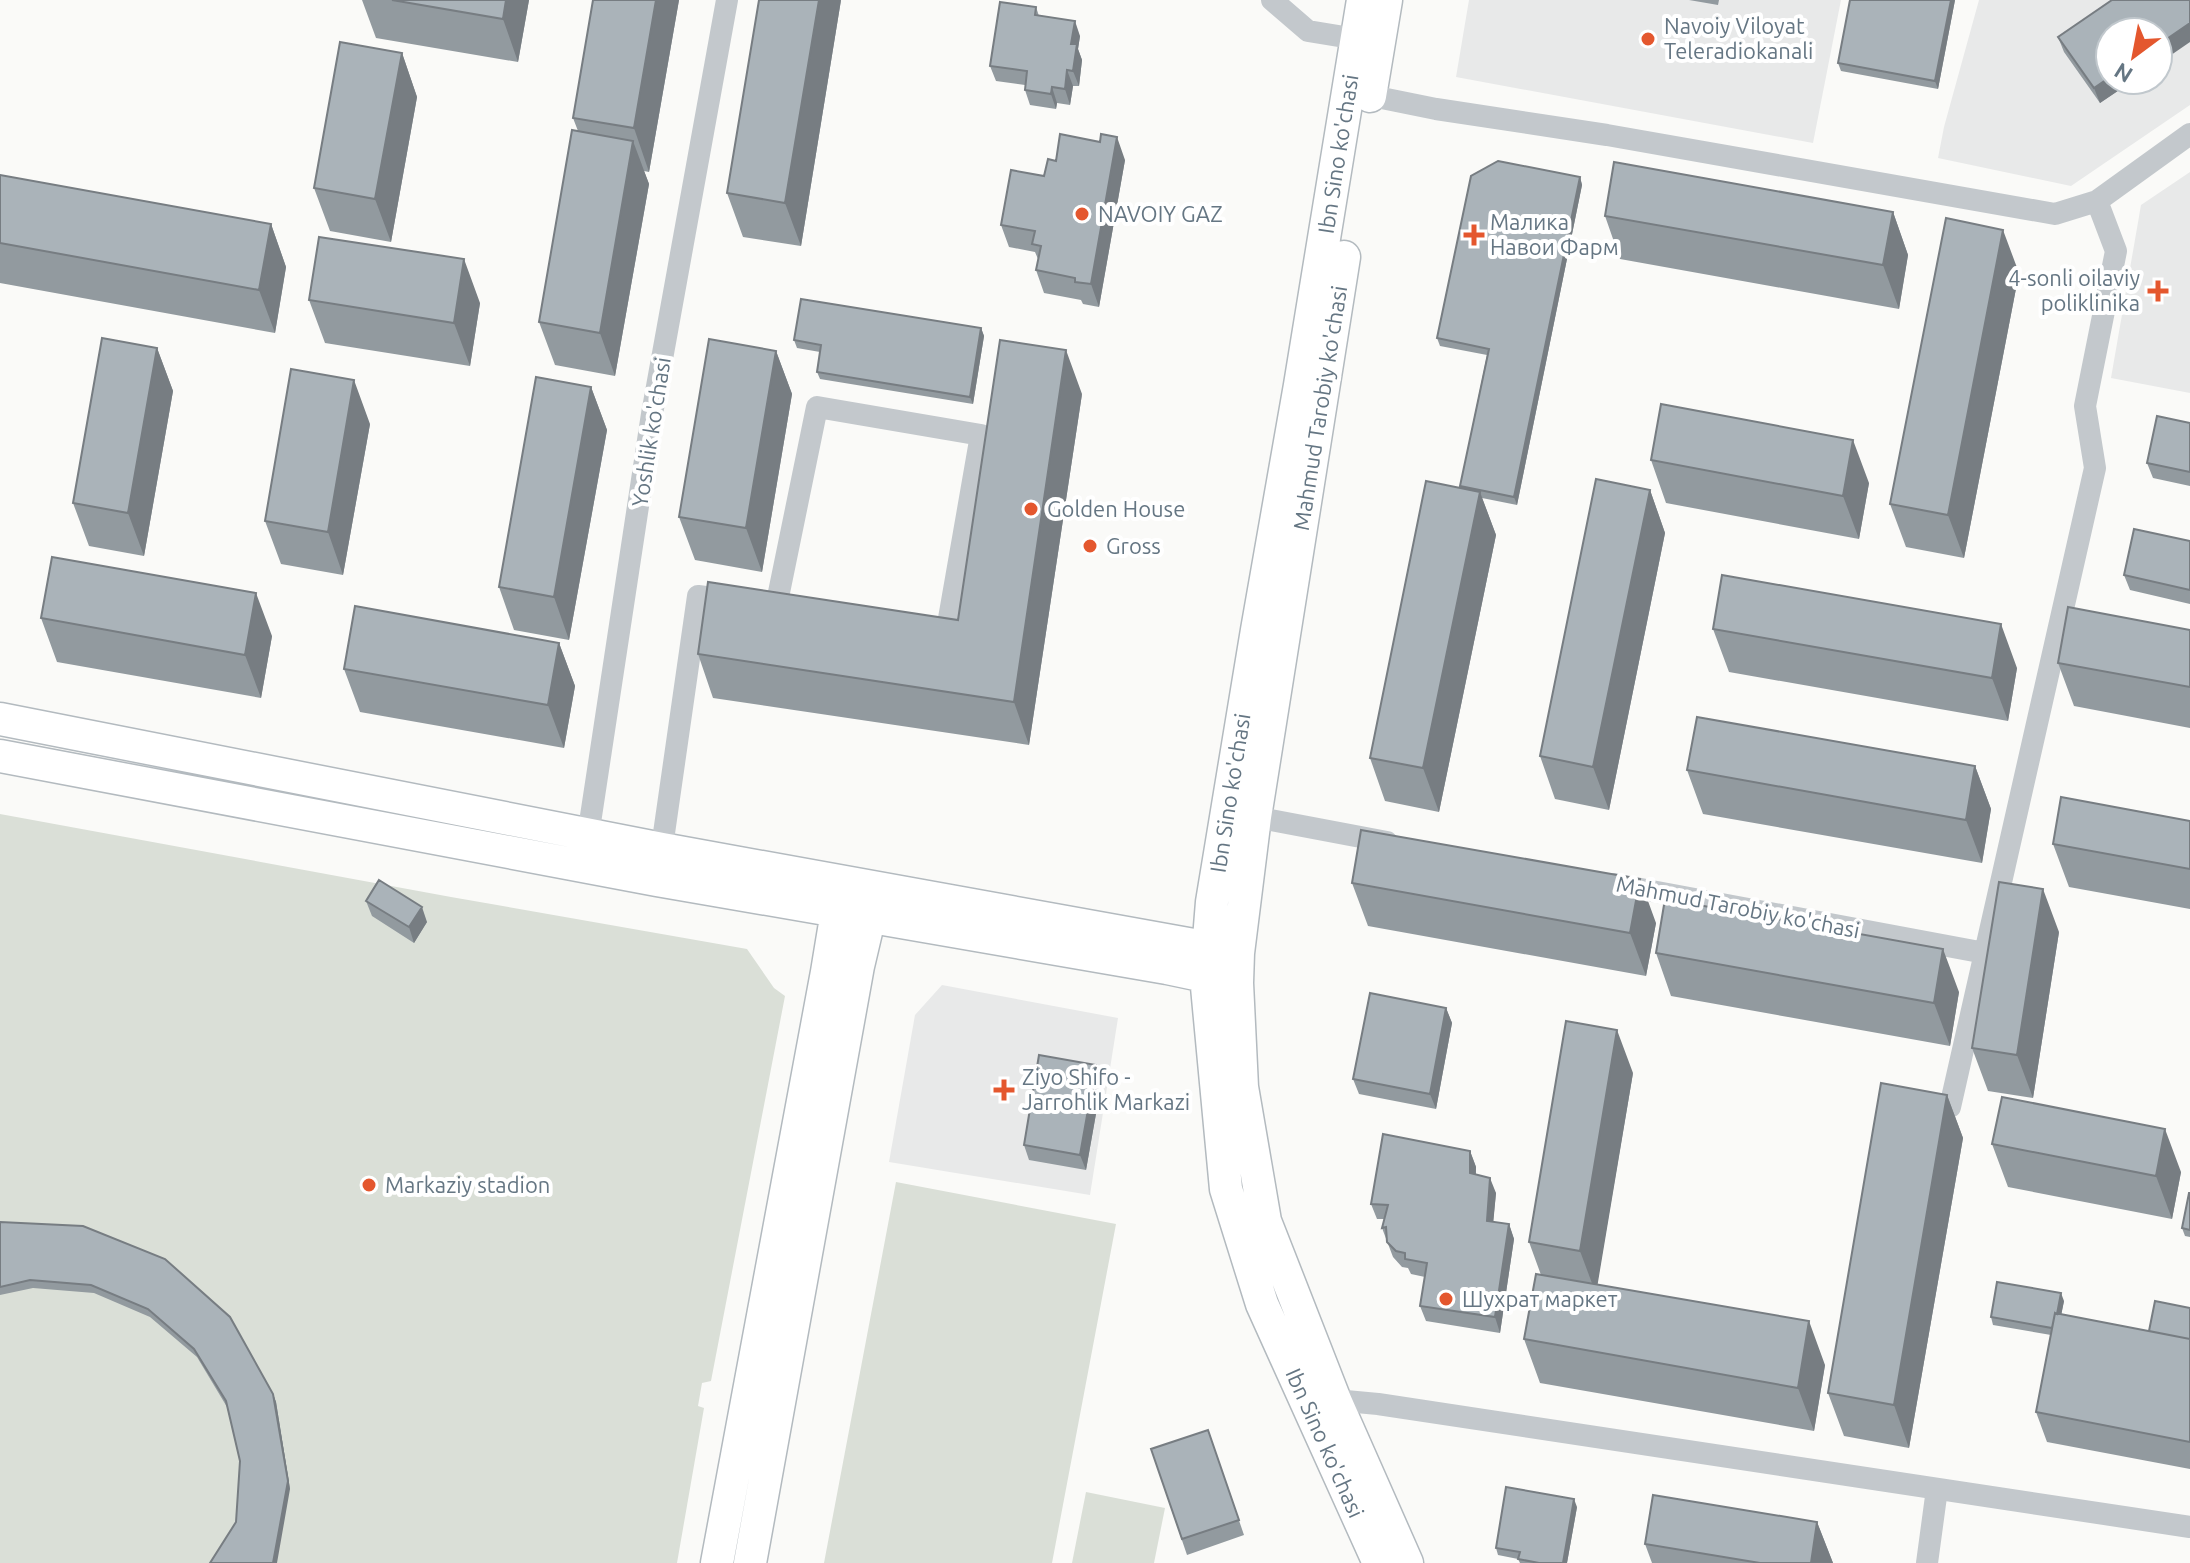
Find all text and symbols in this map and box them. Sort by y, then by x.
place label: Navoiy Viloyat Teleradiokanali [1664,13,1813,63]
north arrow [2094,16,2174,96]
marker: Navoiy Viloyat Teleradiokanali [1639,30,1657,48]
text: N [2110,58,2137,88]
street label: Ibn Sino ko'chasi [1313,73,1362,235]
place label: NAVOIY GAZ [1098,201,1223,226]
marker: NAVOIY GAZ [1073,205,1091,223]
place label: Малика Навои Фарм [1490,209,1619,259]
marker: Малика Навои Фарм [1465,226,1483,244]
place label: 4-sonli oilaviy poliklinika [2008,265,2140,315]
marker: 4-sonli oilaviy poliklinika [2147,280,2169,302]
street label: Mahmud Tarobiy ko'chasi [1288,284,1351,532]
street label: Yoshlik ko'chasi [626,355,675,509]
place label: Golden House [1047,496,1185,521]
marker: Golden House [1022,500,1040,518]
place label: Gross [1106,533,1161,558]
marker: Gross [1081,537,1099,555]
street label: Ibn Sino ko'chasi [1205,712,1254,874]
street label: Mahmud Tarobiy ko'chasi [1614,871,1862,942]
place label: Ziyo Shifo - Jarrohlik Markazi [1022,1064,1190,1114]
marker: Ziyo Shifo - Jarrohlik Markazi [993,1079,1015,1101]
place label: Markaziy stadion [385,1172,550,1197]
marker: Markaziy stadion [360,1176,378,1194]
place label: Шухрат маркет [1462,1286,1618,1311]
marker: Шухрат маркет [1437,1290,1455,1308]
street label: Ibn Sino ko'chasi [1281,1364,1370,1521]

